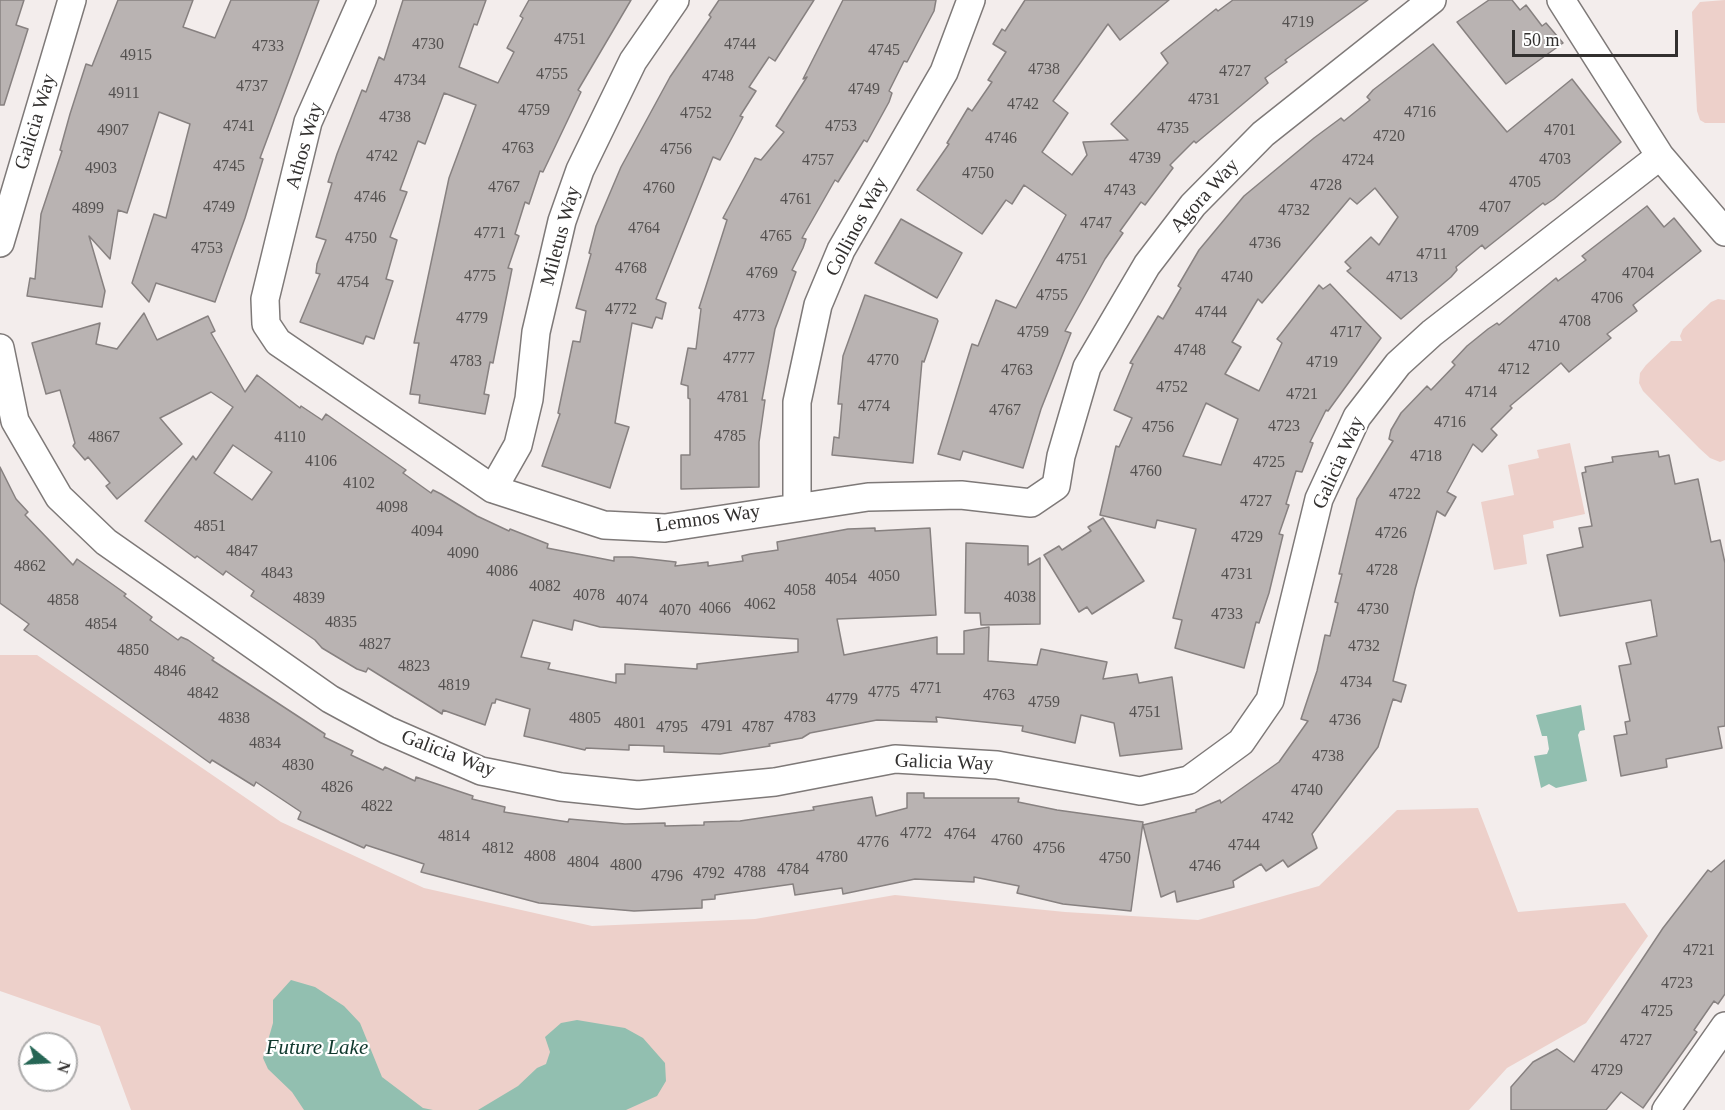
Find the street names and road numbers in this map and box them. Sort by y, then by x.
street label: Galicia Way [10,71,62,173]
street label: Athos Way [281,100,329,192]
street label: Agora Way [1166,154,1244,238]
street label: Collinos Way [821,173,893,281]
street label: Miletus Way [536,184,586,288]
street label: Galicia Way [1308,413,1370,513]
street label: Lemnos Way [654,500,762,538]
street label: Galicia Way [398,725,498,783]
street label: Galicia Way [894,749,994,777]

